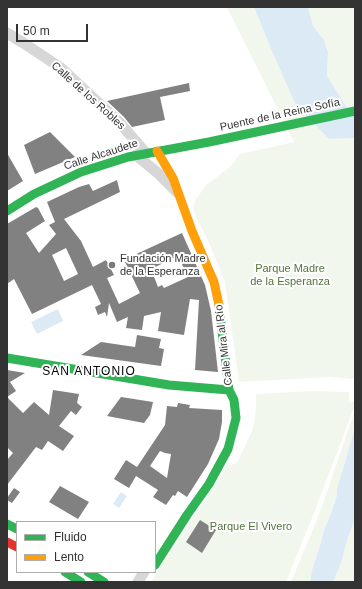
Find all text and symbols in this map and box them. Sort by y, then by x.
scale bar [18,16,90,42]
text: 50 m [23,24,50,38]
street label: Calle de los Robles [48,59,128,133]
street label: Puente de la Reina Sofía [219,96,341,134]
street label: Calle Alcaudete [62,137,140,173]
place label: Fundación Madre de la Esperanza [120,252,206,278]
marker: Fundación Madre de la Esperanza [107,260,117,270]
park label: Parque Madre de la Esperanza [250,262,330,288]
street label: Calle Mira al Río [212,304,236,386]
district label: SAN ANTONIO [42,365,136,379]
park label: Parque El Vivero [210,520,292,534]
legend [16,521,156,573]
text: Fluido [54,530,87,544]
text: Lento [54,550,84,564]

